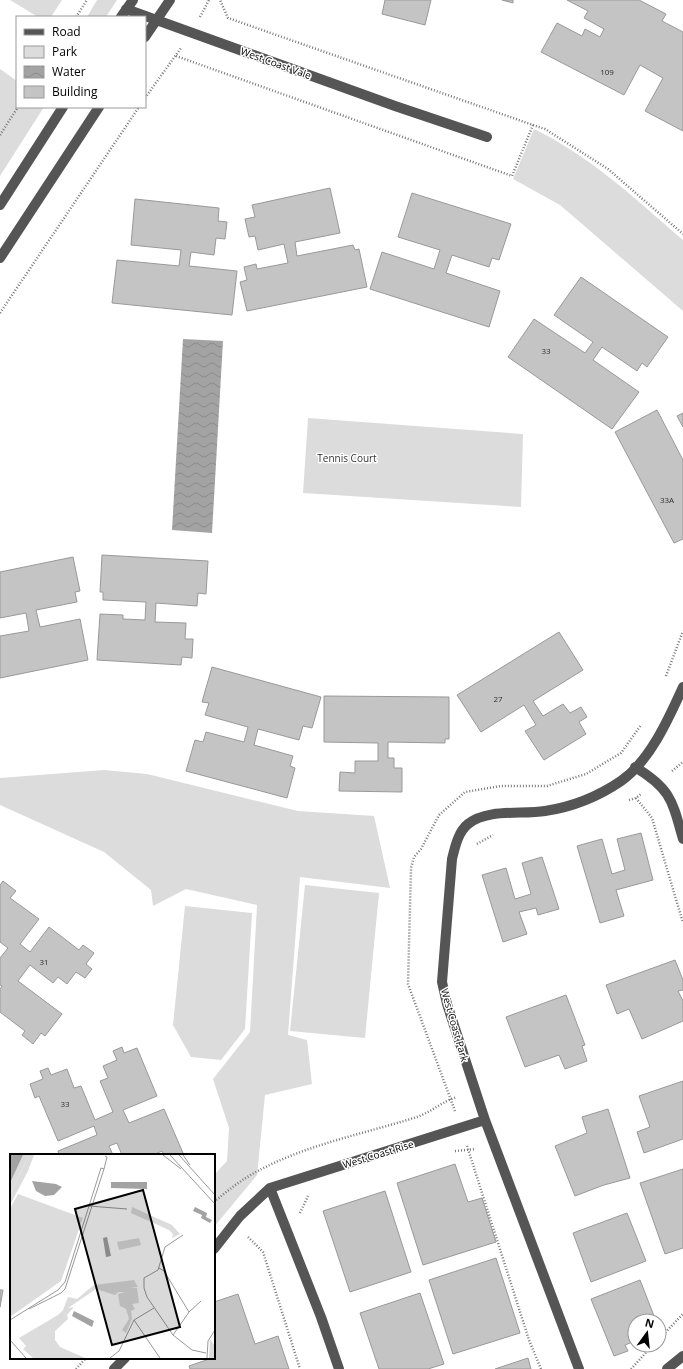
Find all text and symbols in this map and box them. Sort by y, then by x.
legend [16,16,146,108]
text: Road [52,23,81,40]
text: Park [52,43,78,60]
street label: West Coast Vale [239,44,314,82]
text: Water [52,63,86,80]
house number: 109 [600,66,614,77]
text: Building [52,83,98,100]
house number: 33 [541,345,551,356]
park label: Tennis Court [317,451,377,465]
house number: 33A [660,494,675,505]
house number: 27 [493,693,503,704]
house number: 31 [39,956,49,967]
street label: West Coast Park [438,987,472,1064]
house number: 33 [60,1098,70,1109]
street label: West Coast Rise [341,1136,416,1171]
inset map [10,1154,215,1359]
north arrow [627,1313,667,1353]
text: N [643,1314,656,1331]

